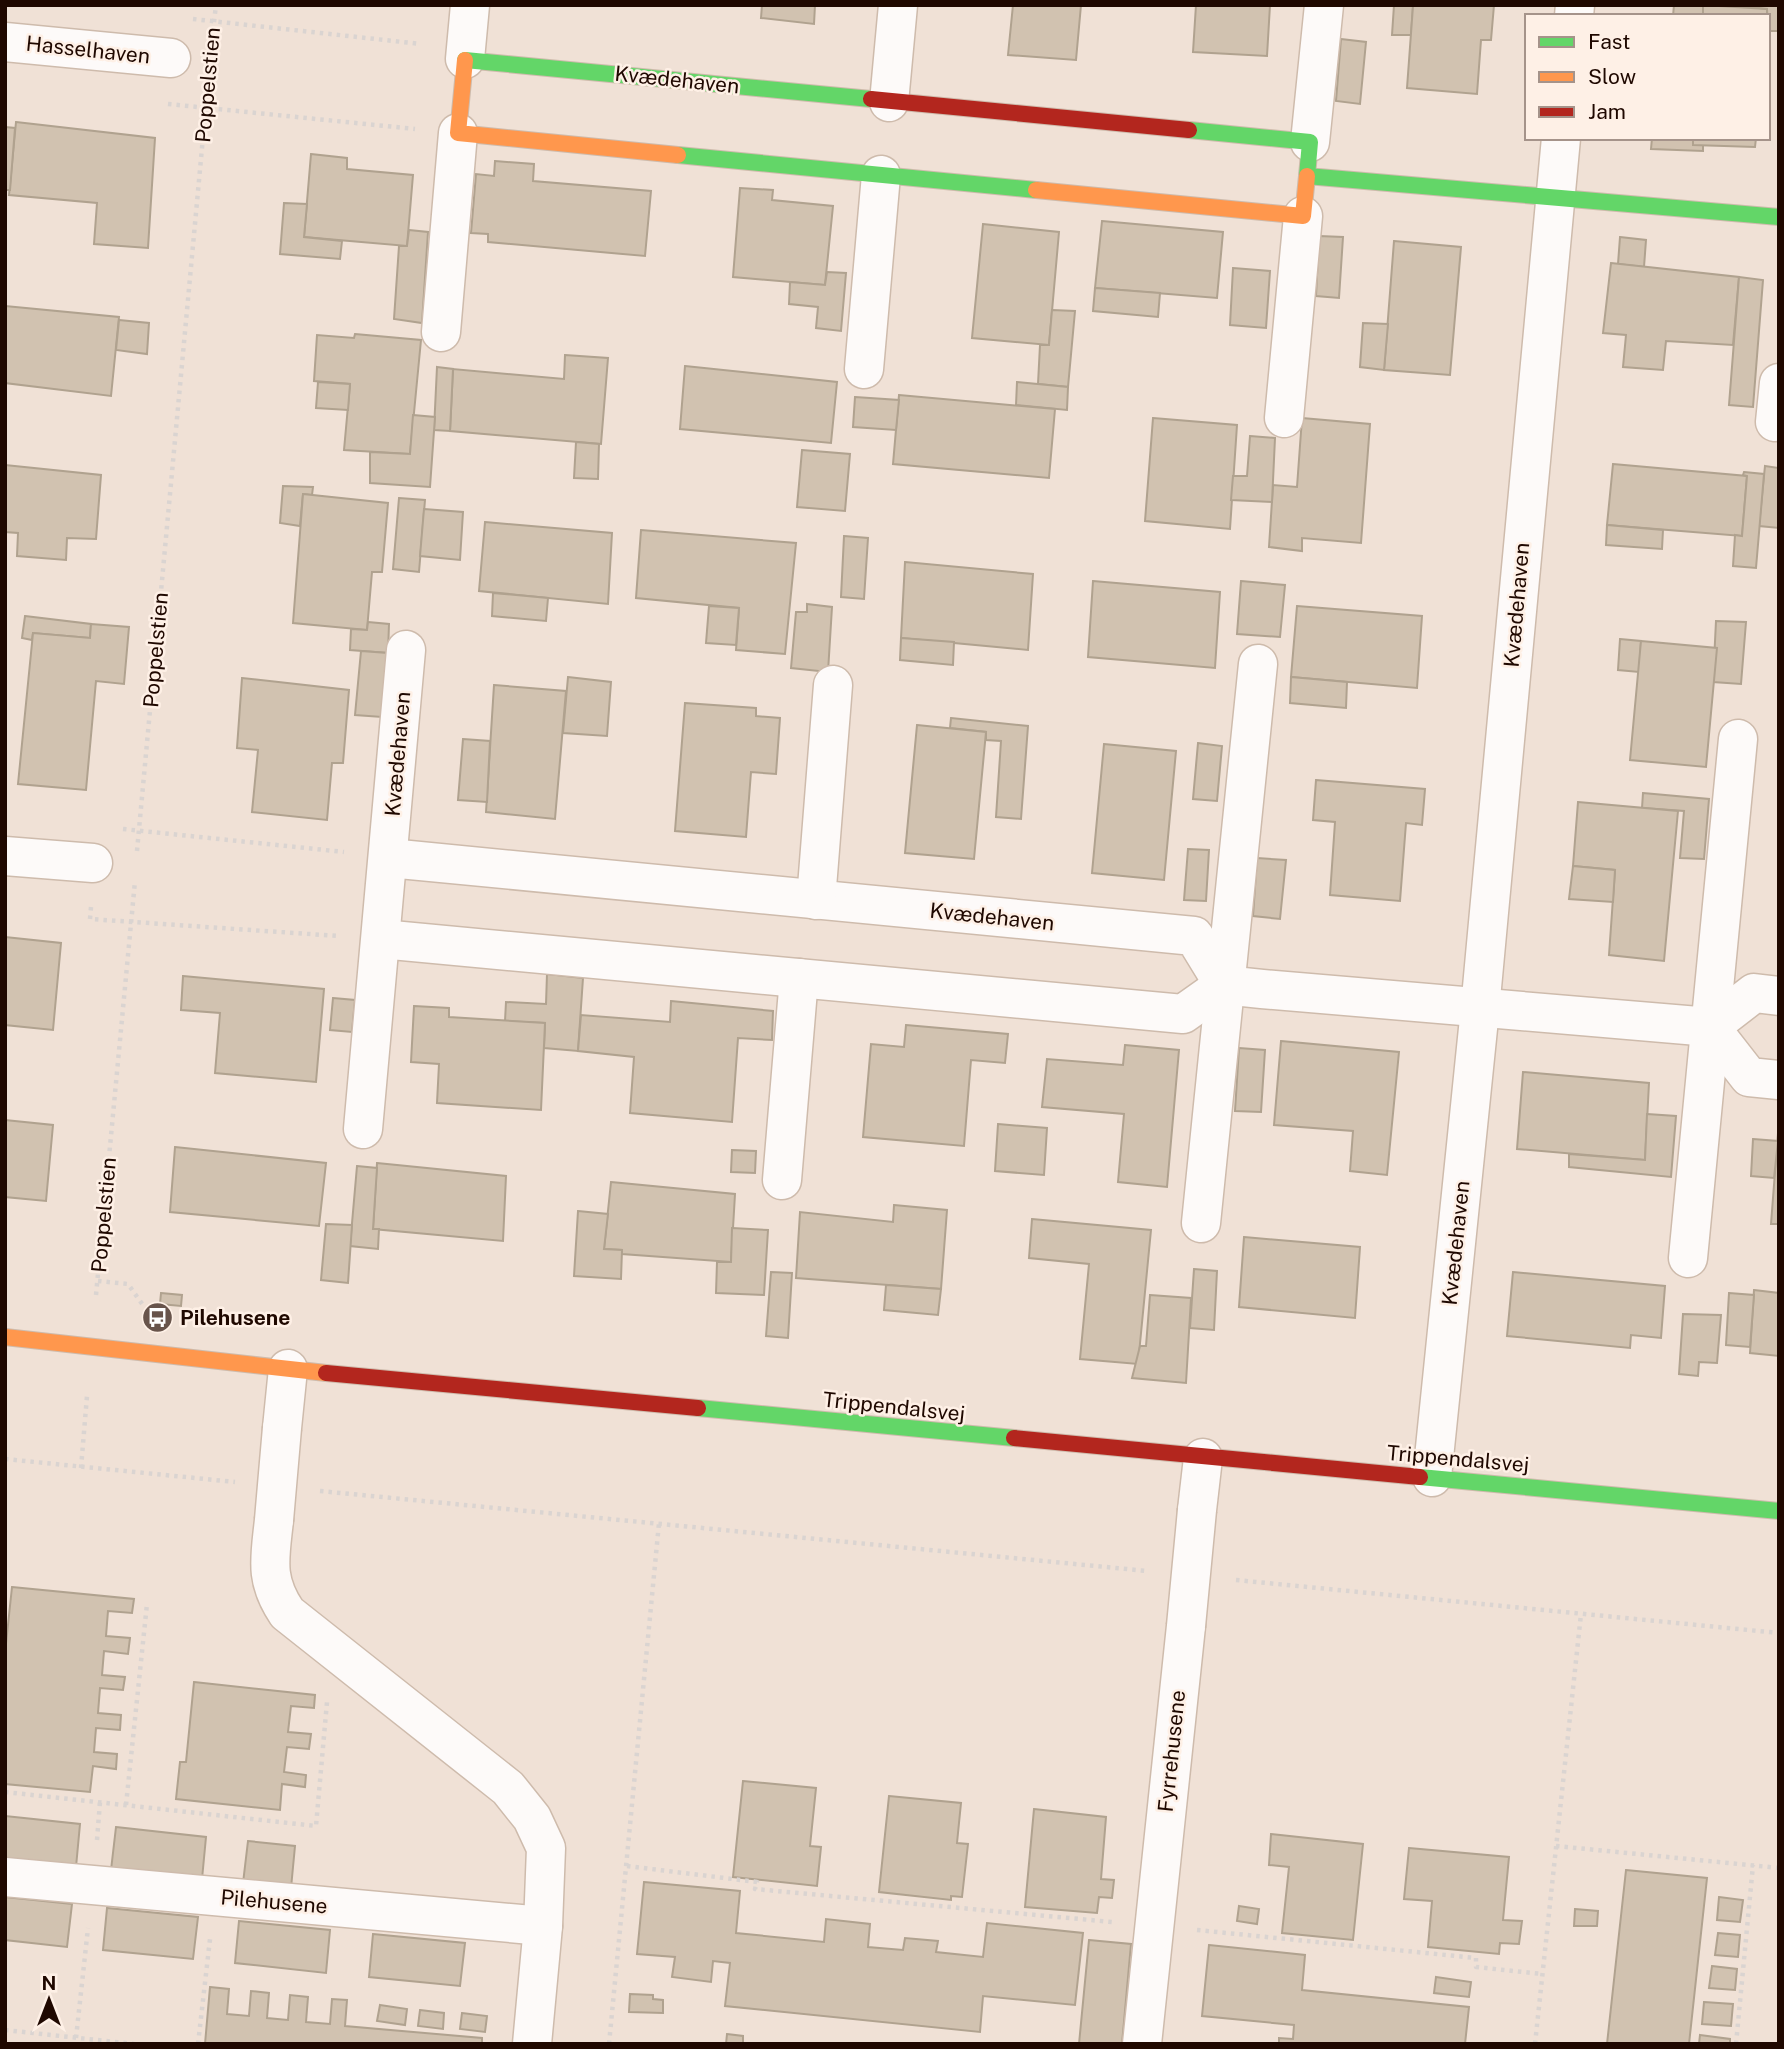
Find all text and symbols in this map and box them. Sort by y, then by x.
legend [1525,14,1770,140]
street label: Poppelstien [190,26,225,144]
text: Fast [1588,29,1630,54]
street label: Hasselhaven [25,31,151,68]
street label: Kvædehaven [614,61,741,98]
text: Slow [1588,64,1636,89]
text: Jam [1588,99,1626,124]
street label: Kvædehaven [1499,542,1534,668]
street label: Poppelstien [138,591,173,709]
street label: Kvædehaven [380,691,415,817]
street label: Kvædehaven [929,898,1056,935]
street label: Poppelstien [86,1156,121,1274]
street label: Kvædehaven [1437,1179,1474,1306]
bus stop icon: Pilehusene [140,1301,174,1335]
place label: Pilehusene [180,1305,290,1330]
street label: Trippendalsvej [822,1387,966,1426]
street label: Trippendalsvej [1386,1440,1530,1477]
street label: Fyrrehusene [1153,1689,1190,1813]
street label: Pilehusene [220,1884,329,1919]
north arrow [14,1965,84,2035]
text: N [42,1972,56,1994]

